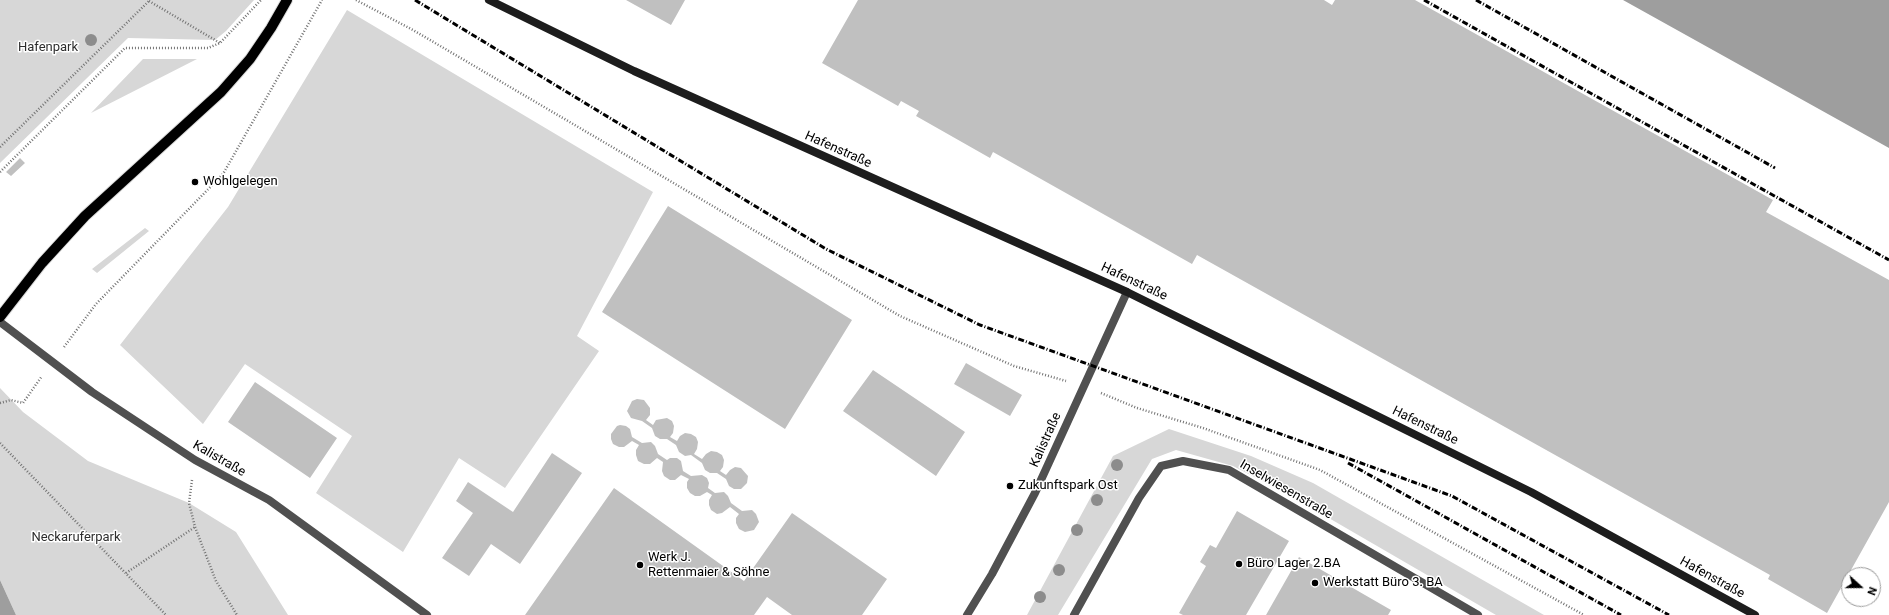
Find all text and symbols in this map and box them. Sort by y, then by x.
park label: Hafenpark [18,40,78,56]
street label: Hafenstraße [802,128,874,172]
place label: Wohlgelegen [203,174,278,190]
marker: Wohlgelegen [190,177,200,187]
street label: Hafenstraße [1098,260,1170,304]
street label: Hafenstraße [1389,403,1461,449]
street label: Kalistraße [1027,410,1065,470]
street label: Kalistraße [190,438,248,480]
street label: Inselwiesenstraße [1237,457,1335,523]
place label: Zukunftspark Ost [1018,478,1118,494]
marker: Zukunftspark Ost [1005,481,1015,491]
park label: Neckaruferpark [31,530,121,546]
place label: Werk J. Rettenmaier & Söhne [648,550,769,581]
street label: Hafenstraße [1677,554,1747,602]
place label: Büro Lager 2.BA [1247,556,1340,572]
marker: Büro Lager 2.BA [1234,559,1244,569]
marker: Werk J. Rettenmaier & Söhne [635,560,645,570]
north arrow [1841,567,1881,607]
place label: Werkstatt Büro 3. BA [1323,575,1443,591]
marker: Werkstatt Büro 3. BA [1310,578,1320,588]
text: N [1864,585,1879,597]

